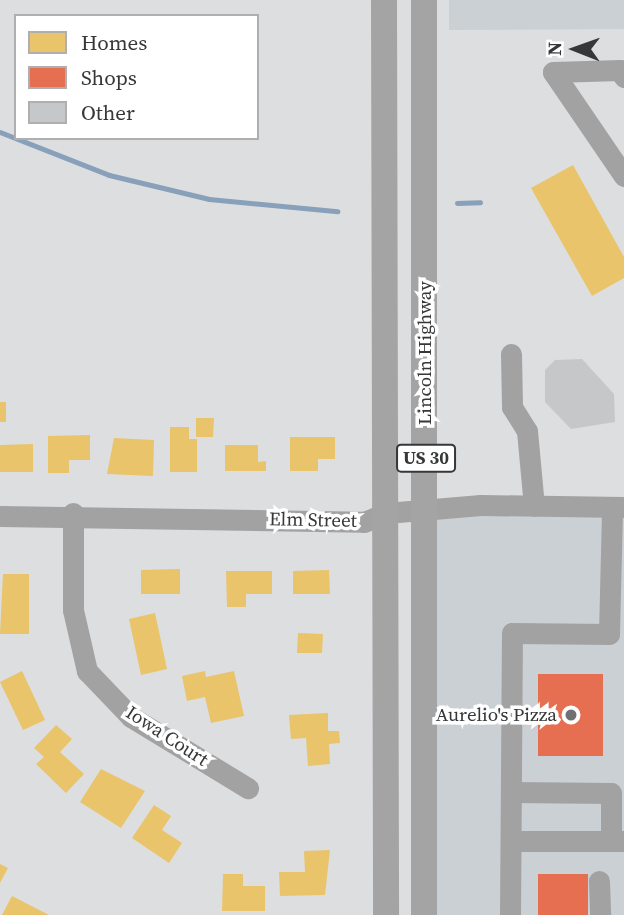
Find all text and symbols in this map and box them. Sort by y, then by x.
legend [14,14,259,140]
north arrow [540,14,610,84]
text: Homes [81,28,147,57]
text: N [541,41,567,56]
text: Shops [81,63,137,92]
text: Other [81,98,135,127]
street label: Lincoln Highway [414,281,436,425]
road number: US 30 [394,444,458,472]
street label: Elm Street [269,508,357,532]
street label: Iowa Court [122,701,212,771]
place label: Aurelio's Pizza [436,704,557,726]
marker: Aurelio's Pizza [563,707,579,723]

